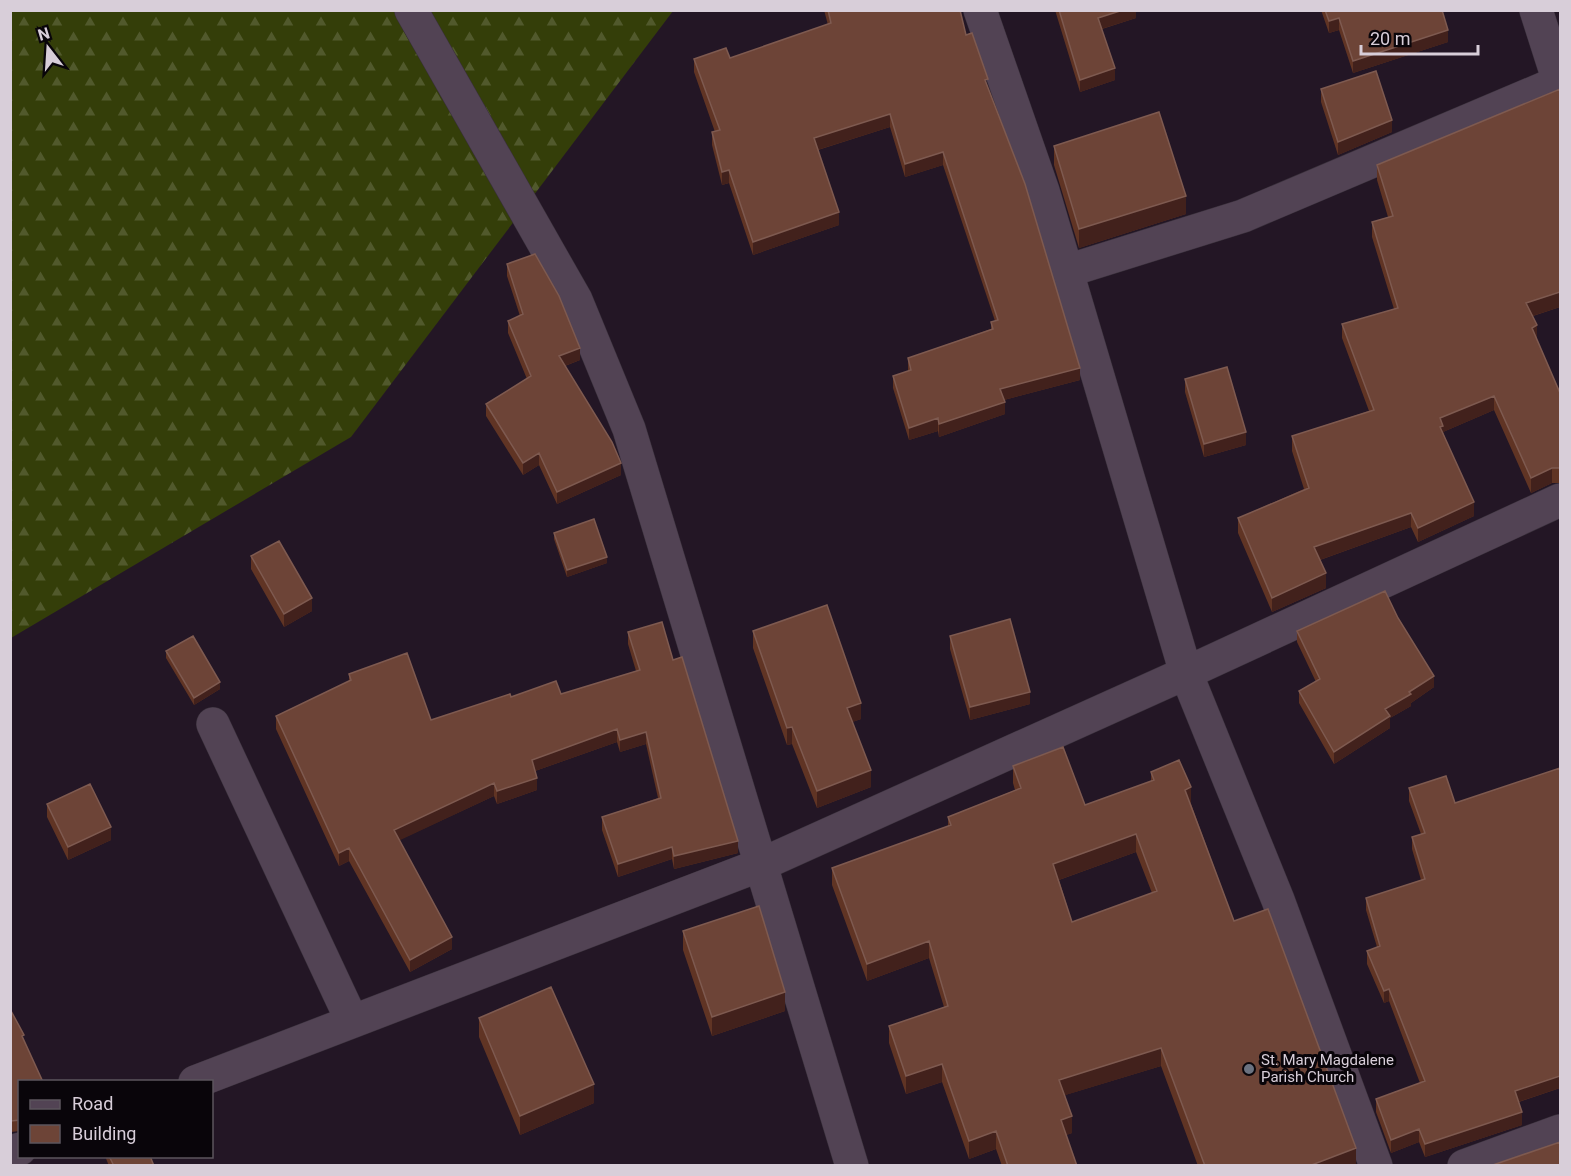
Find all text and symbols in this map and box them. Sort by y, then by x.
north arrow [18,18,78,78]
scale bar [1361,18,1478,56]
text: N [36,23,52,45]
text: 20 m [1370,28,1410,49]
place label: St. Mary Magdalene Parish Church [1261,1051,1394,1086]
marker: St. Mary Magdalene Parish Church [1242,1062,1256,1076]
legend [18,1080,213,1158]
text: Road [72,1093,113,1114]
text: Building [72,1123,136,1144]

